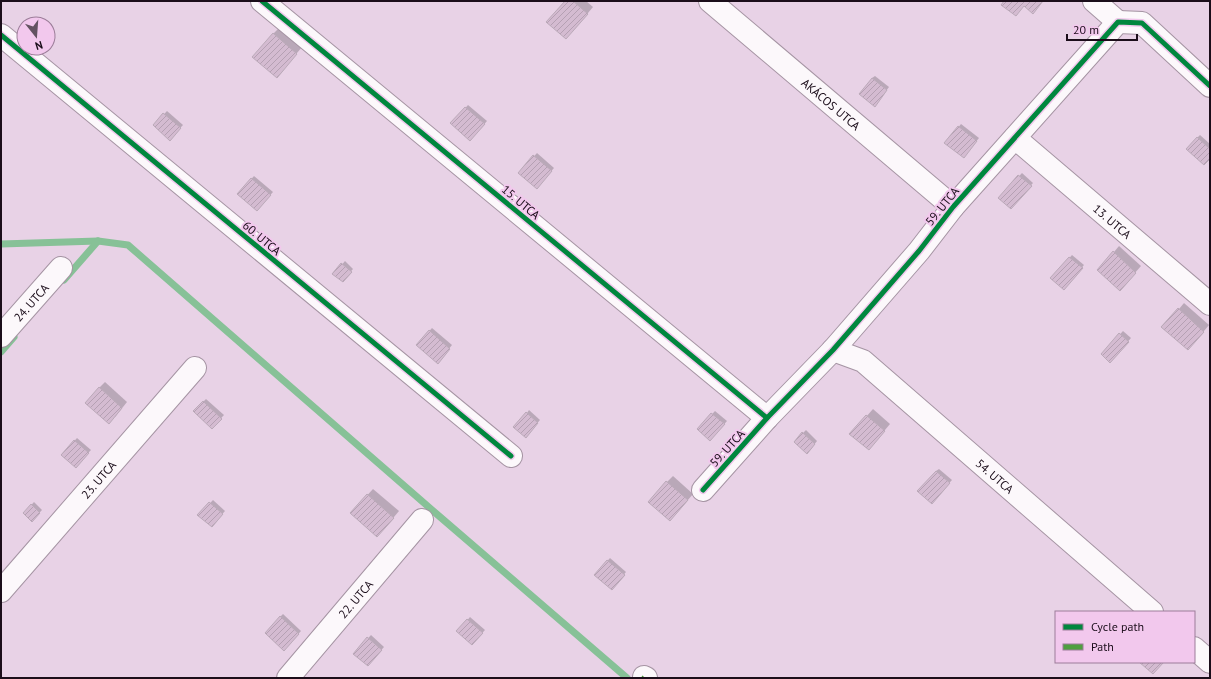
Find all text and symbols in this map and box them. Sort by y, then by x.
north arrow [16,16,56,56]
scale bar [1067,16,1137,42]
text: 20 m [1073,22,1099,37]
text: N [33,38,44,53]
street label: AKÁCOS UTCA [799,75,864,133]
street label: 15. UTCA [499,182,543,222]
street label: 59. UTCA [922,184,962,228]
street label: 13. UTCA [1090,201,1135,241]
street label: 60. UTCA [240,218,284,258]
street label: 24. UTCA [10,280,51,324]
street label: 59. UTCA [706,426,748,470]
street label: 54. UTCA [973,455,1017,496]
street label: 23. UTCA [78,457,119,501]
street label: 22. UTCA [335,577,376,621]
legend [1055,611,1195,663]
text: Cycle path [1091,619,1144,634]
text: Path [1091,639,1114,654]

